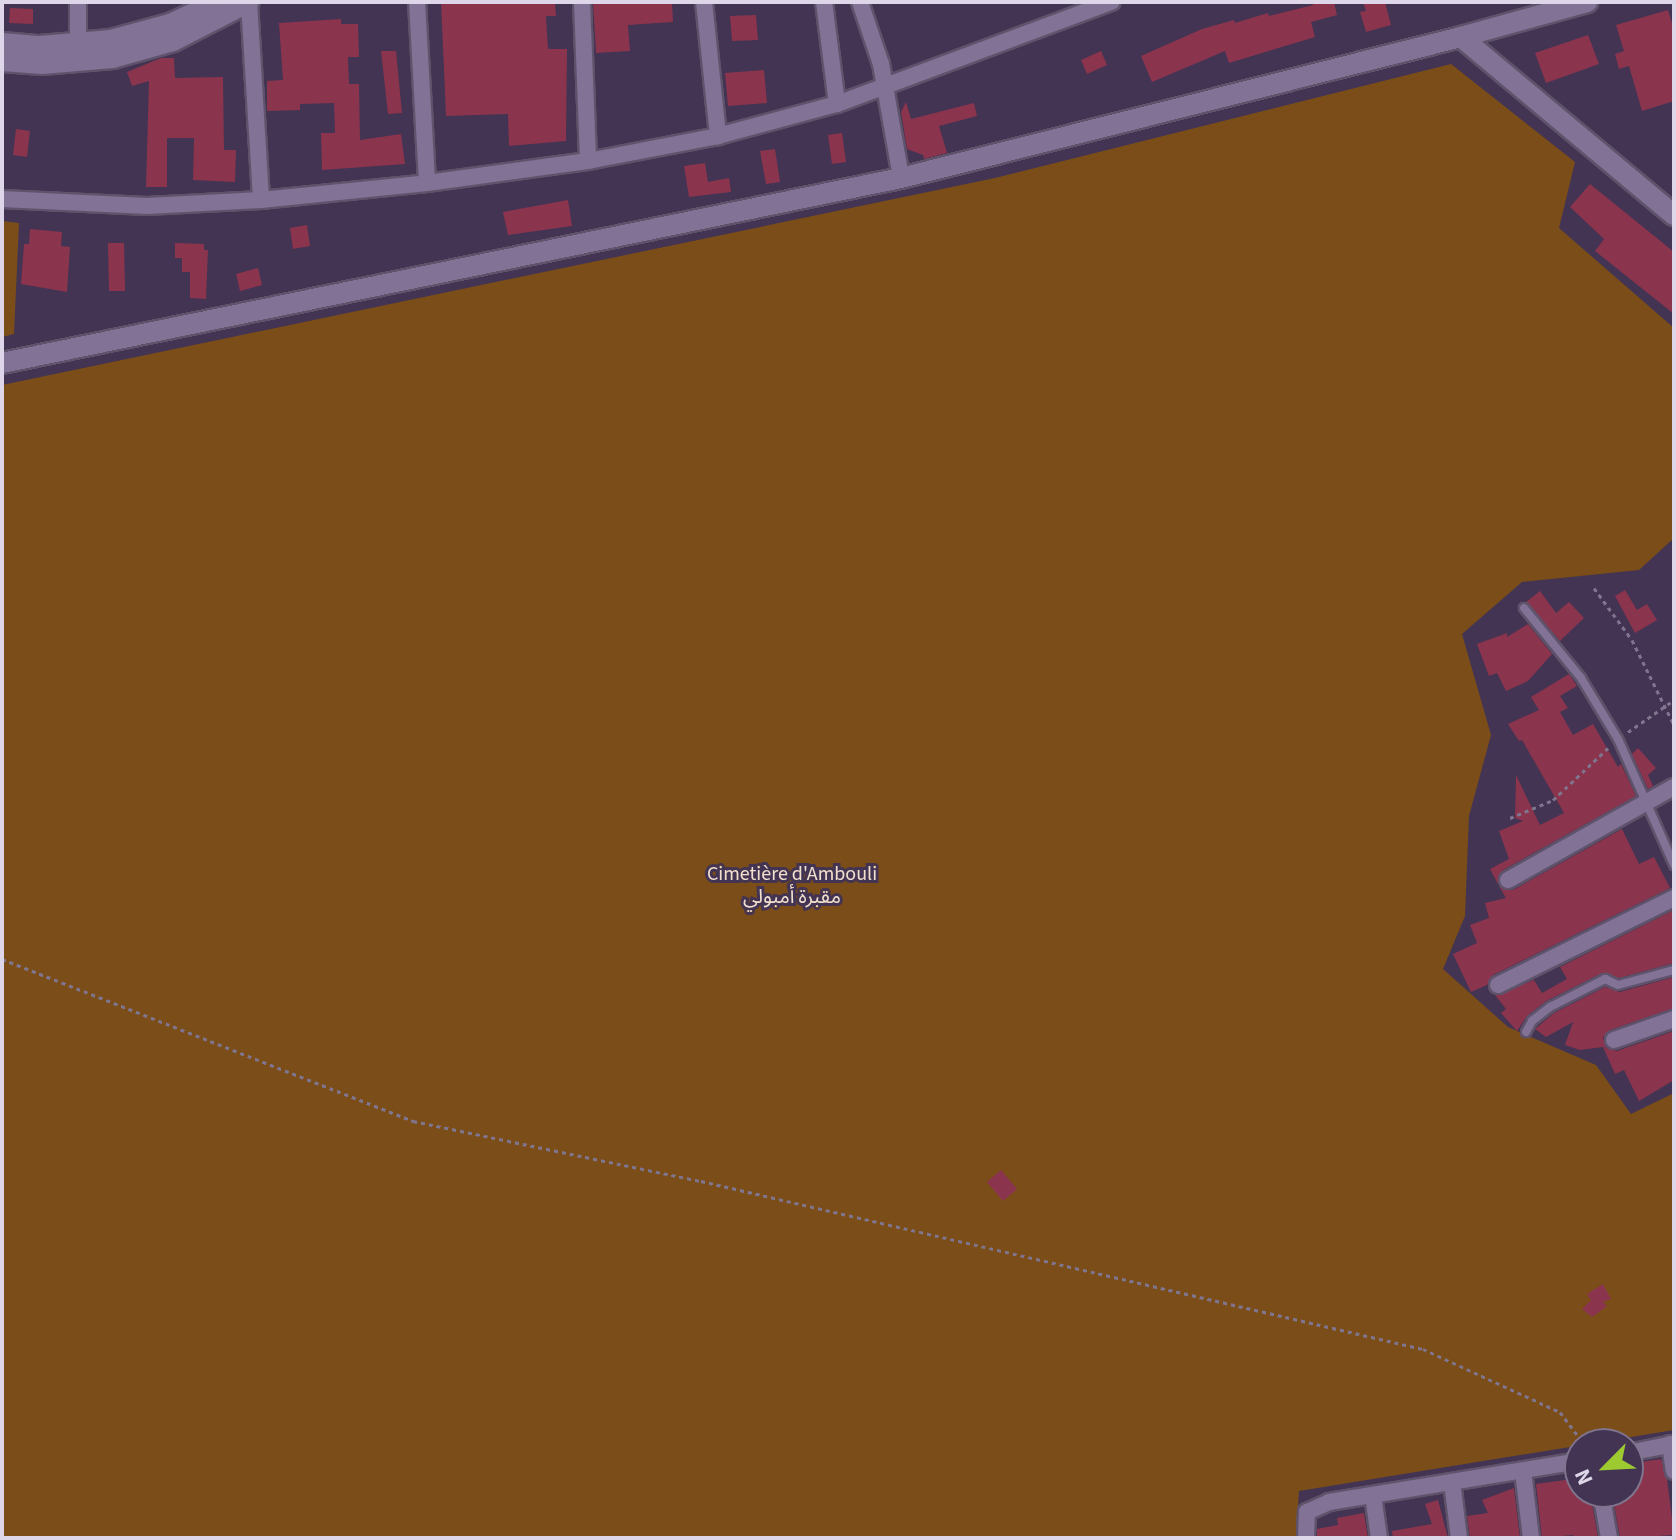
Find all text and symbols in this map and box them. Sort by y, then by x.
park label: Cimetière d'Ambouli مقبرة أمبولي [707,862,877,909]
north arrow [1564,1428,1644,1508]
text: N [1566,1464,1601,1490]

